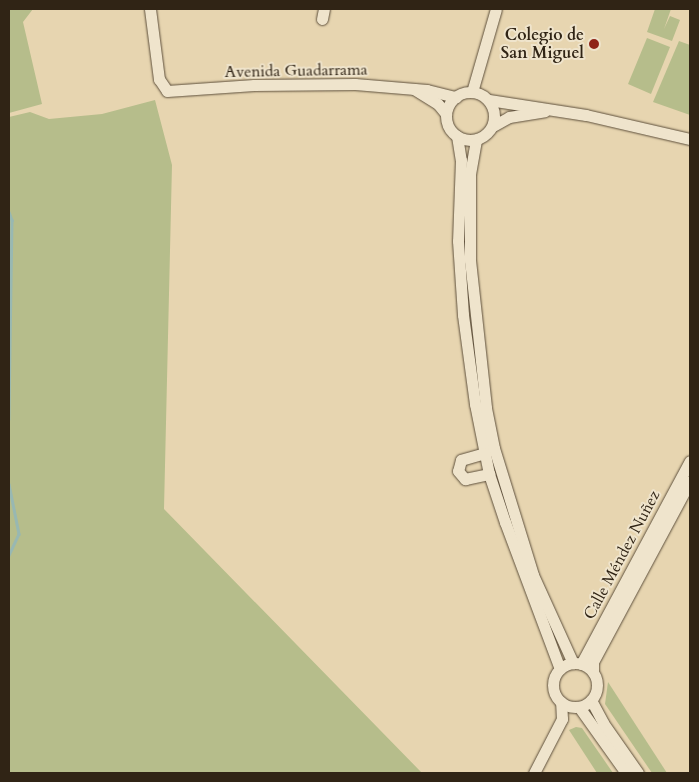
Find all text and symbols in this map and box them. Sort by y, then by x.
place label: Colegio de San Miguel [501,25,584,63]
marker: Colegio de San Miguel [588,38,600,50]
street label: Avenida Guadarrama [224,60,368,82]
street label: Calle Méndez Nuñez [580,487,664,623]

